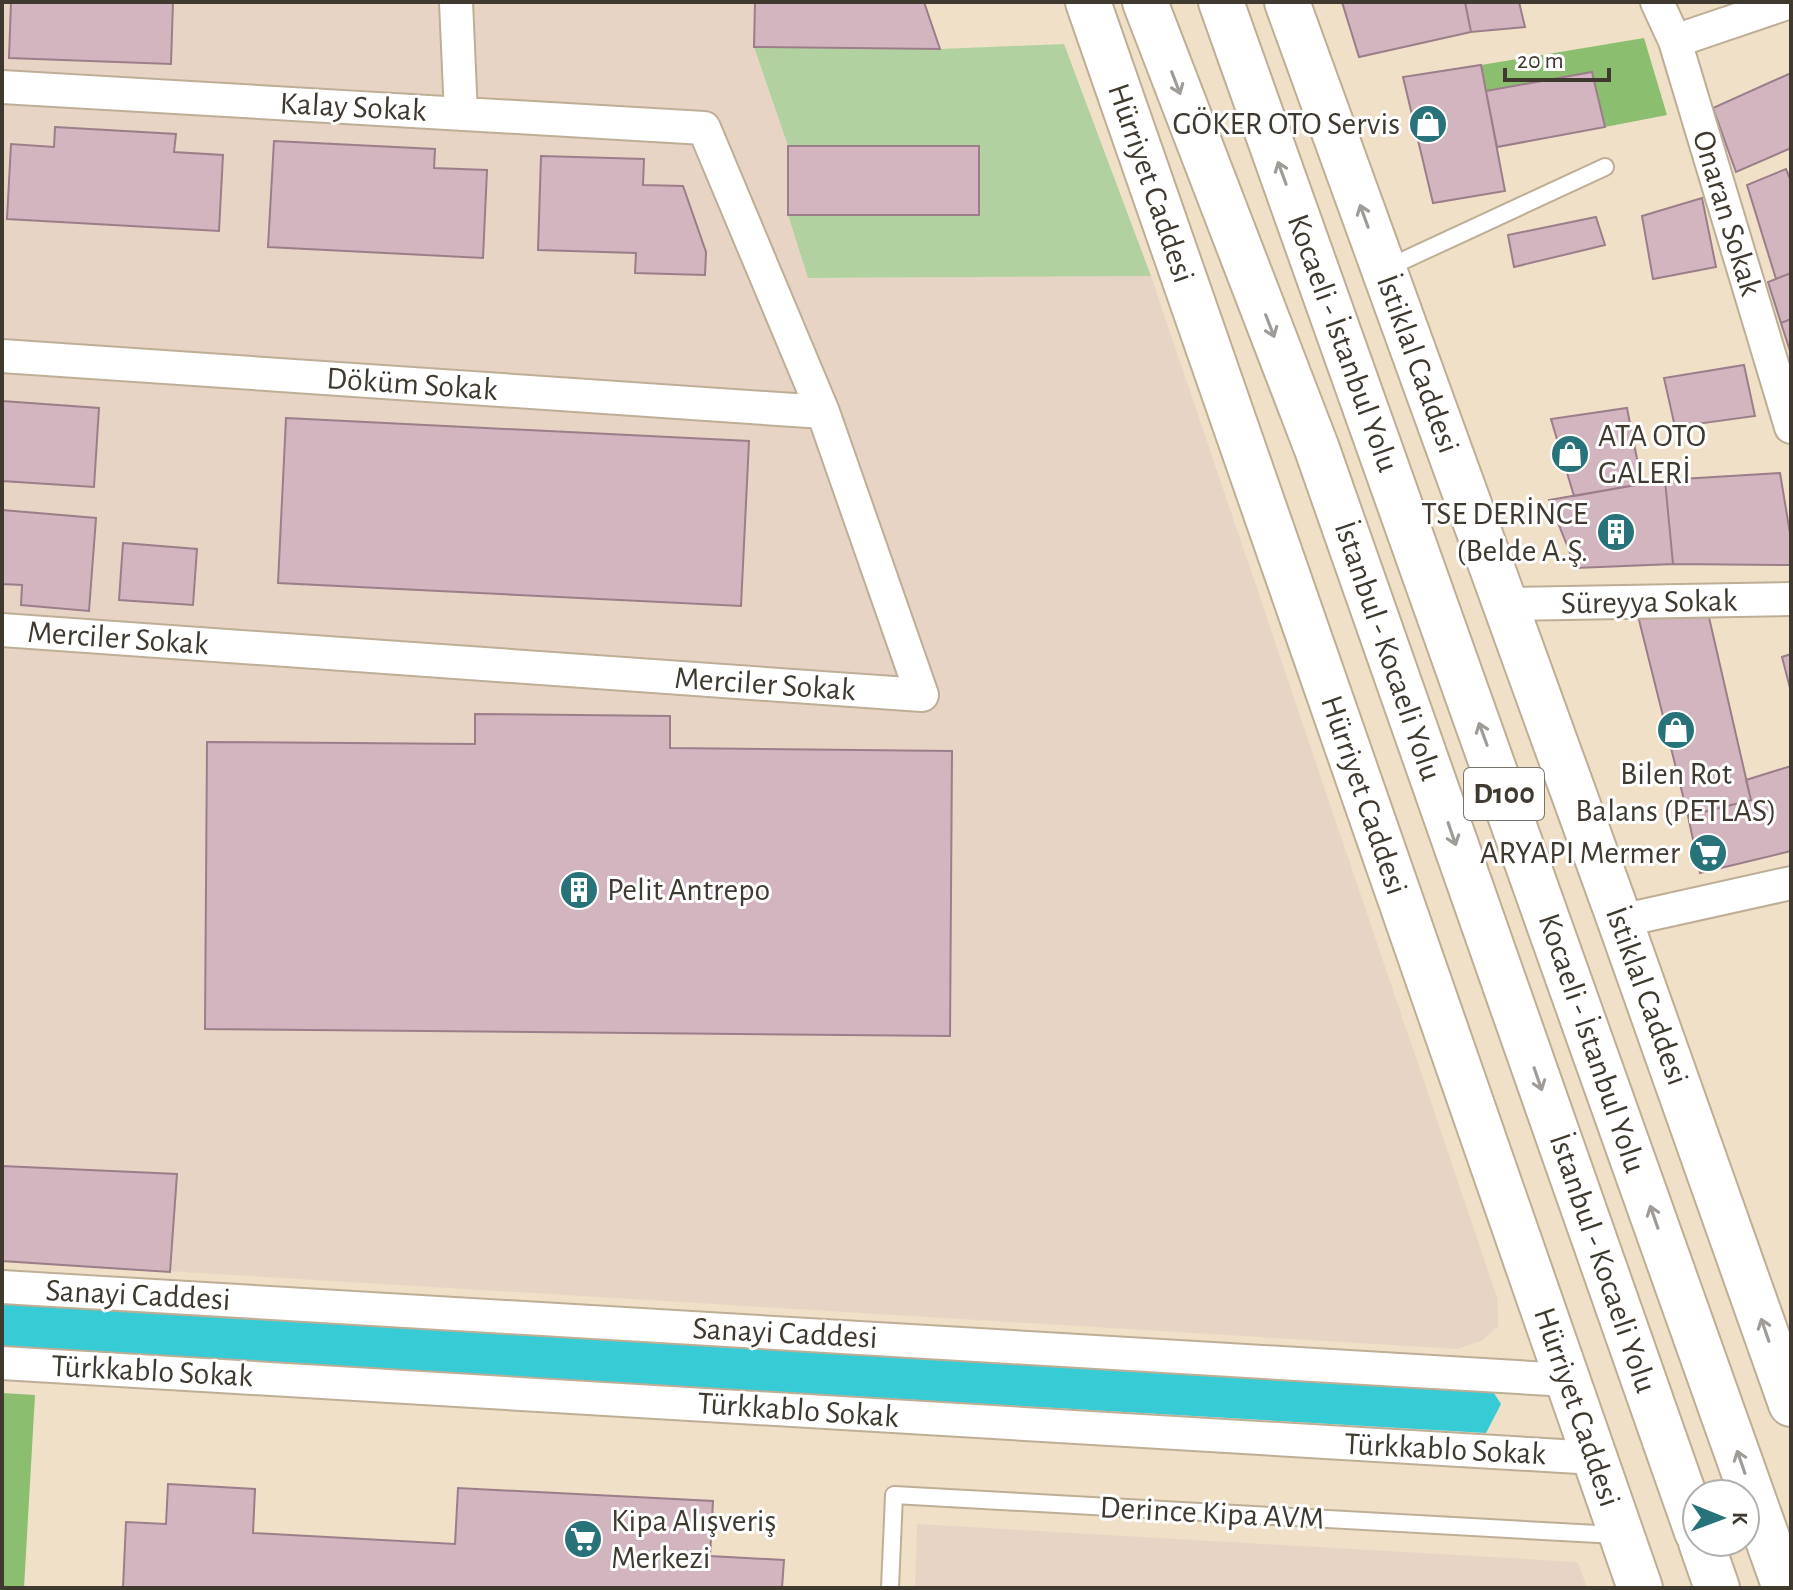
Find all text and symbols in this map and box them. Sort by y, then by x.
scale bar [1505,32,1609,82]
text: 20 m [1517,49,1564,73]
one-way arrow [1170,70,1184,95]
street label: Hürriyet Caddesi [1102,79,1200,287]
street label: Kalay Sokak [279,87,427,127]
shop icon: GÖKER OTO Servis [1407,103,1449,145]
place label: GÖKER OTO Servis [1172,107,1400,140]
street label: Onaran Sokak [1687,127,1767,300]
one-way arrow [1274,161,1288,186]
one-way arrow [1356,204,1370,228]
street label: Kocaeli - İstanbul Yolu [1281,210,1405,476]
street label: İstiklal Caddesi [1371,270,1466,457]
one-way arrow [1264,313,1278,338]
street label: Döküm Sokak [325,362,499,406]
place label: ATA OTO GALERİ [1598,420,1706,489]
shop icon: ATA OTO GALERİ [1549,433,1591,475]
place label: TSE DERİNCE (Belde A.Ş. [1421,497,1588,567]
building icon: TSE DERİNCE (Belde A.Ş. [1595,511,1637,553]
street label: İstanbul - Kocaeli Yolu [1329,517,1448,785]
street label: Süreyya Sokak [1560,584,1738,620]
street label: Merciler Sokak [26,616,210,660]
street label: Merciler Sokak [673,662,857,706]
street label: Hürriyet Caddesi [1315,691,1413,899]
shop icon: Bilen Rot Balans (PETLAS) [1655,709,1697,751]
one-way arrow [1474,722,1489,747]
place label: Bilen Rot Balans (PETLAS) [1575,758,1777,827]
road number: D100 [1464,768,1544,820]
one-way arrow [1446,821,1461,846]
supermarket icon: ARYAPI Mermer [1687,832,1729,874]
place label: ARYAPI Mermer [1480,837,1681,869]
building icon: Pelit Antrepo [558,869,600,911]
place label: Pelit Antrepo [607,874,770,906]
street label: İstiklal Caddesi [1600,902,1695,1089]
street label: Kocaeli - İstanbul Yolu [1533,909,1652,1177]
one-way arrow [1532,1067,1547,1092]
street label: İstanbul - Kocaeli Yolu [1544,1129,1663,1397]
one-way arrow [1645,1204,1660,1229]
street label: Sanayi Caddesi [45,1274,231,1316]
street label: Hürriyet Caddesi [1528,1303,1626,1511]
street label: Sanayi Caddesi [692,1312,878,1354]
one-way arrow [1757,1319,1771,1343]
street label: Türkkablo Sokak [50,1350,254,1392]
street label: Türkkablo Sokak [696,1387,900,1433]
street label: Türkkablo Sokak [1343,1428,1547,1470]
one-way arrow [1732,1449,1747,1474]
north arrow [1681,1478,1761,1558]
street label: Derince Kipa AVM [1099,1491,1325,1535]
place label: Kipa Alışveriş Merkezi [611,1505,776,1574]
text: K [1729,1512,1751,1526]
supermarket icon: Kipa Alışveriş Merkezi [562,1518,604,1560]

